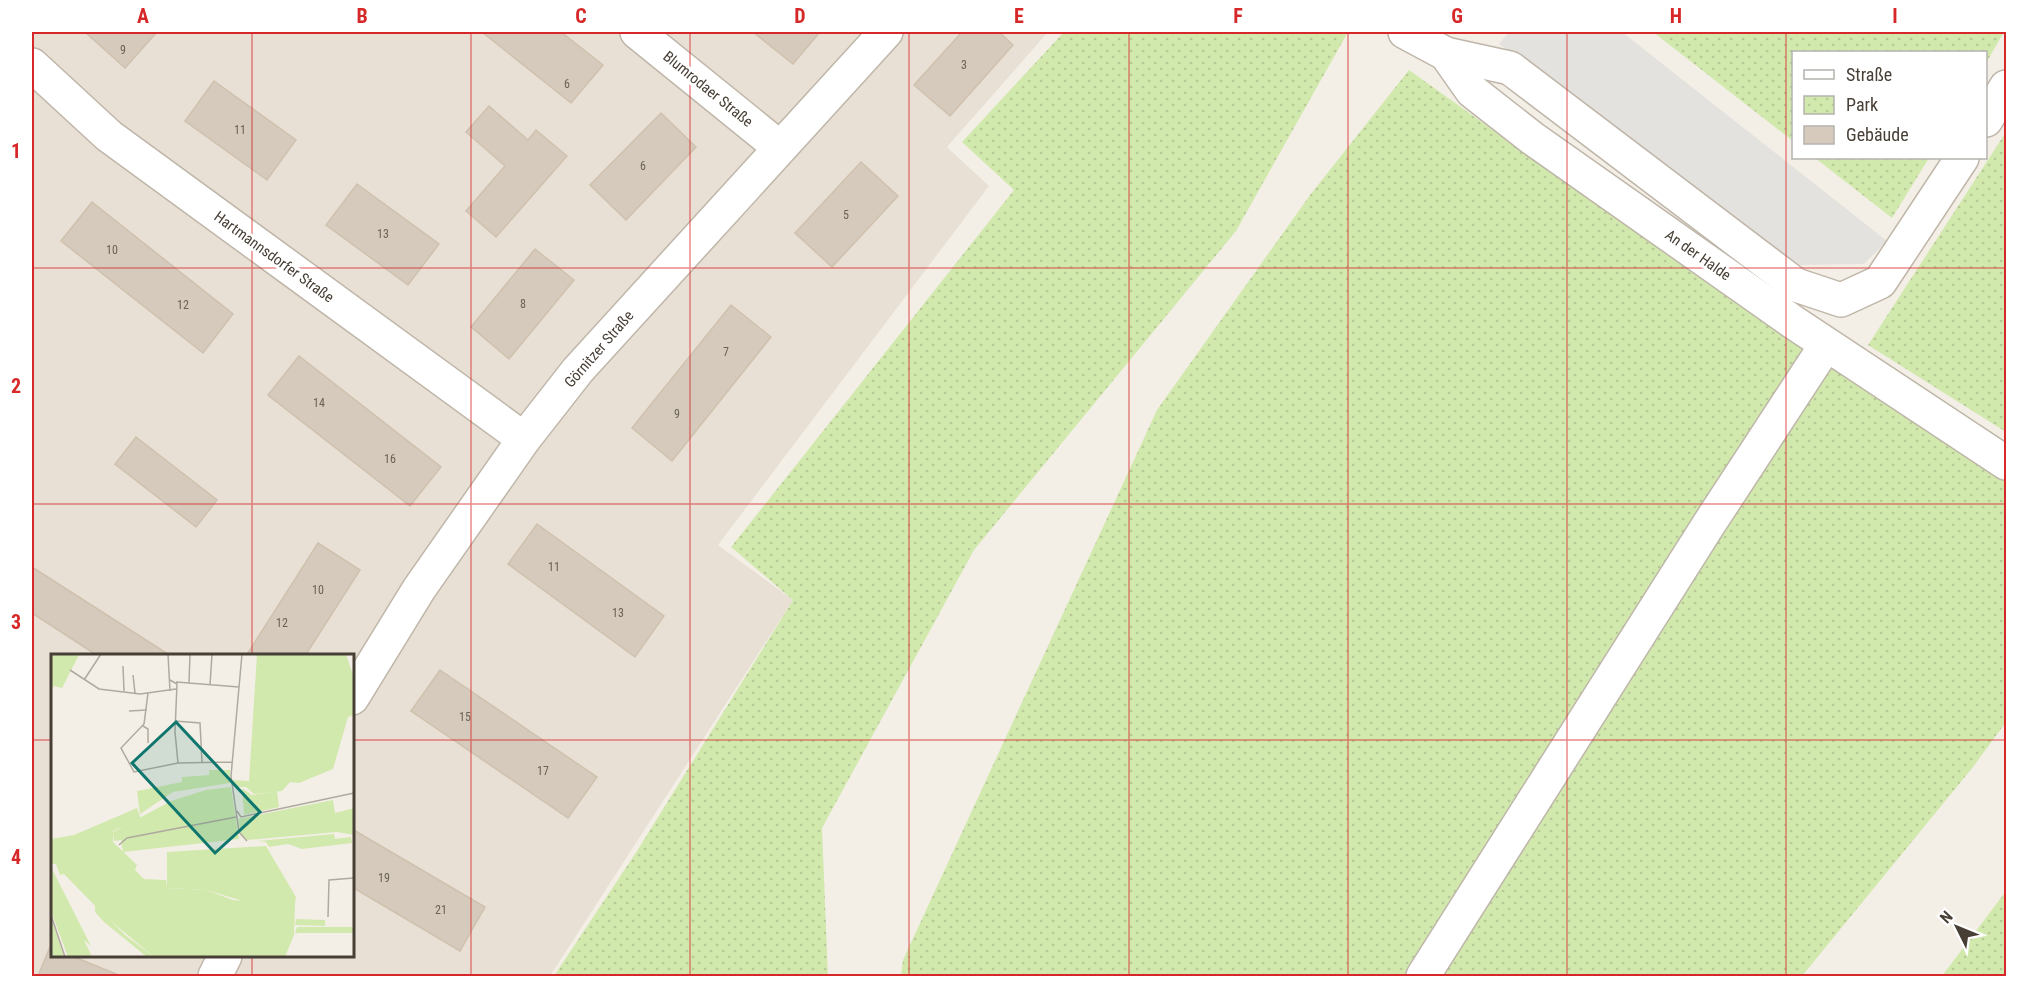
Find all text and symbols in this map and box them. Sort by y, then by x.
text: A [137,4,149,28]
text: B [356,4,368,28]
text: C [575,4,587,28]
text: D [794,4,806,28]
text: E [1014,4,1024,28]
text: F [1233,4,1243,28]
text: G [1451,4,1463,28]
text: H [1670,4,1682,28]
text: I [1892,4,1898,28]
house number: 9 [120,43,126,57]
street label: Blumrodaer Straße [659,47,757,131]
legend [1792,51,1987,159]
house number: 3 [961,58,967,72]
text: Straße [1846,64,1892,85]
house number: 6 [564,77,570,91]
text: Park [1846,94,1878,115]
house number: 11 [234,123,246,137]
text: Gebäude [1846,124,1909,145]
text: 1 [11,139,21,163]
house number: 6 [640,159,646,173]
street label: Hartmannsdorfer Straße [211,208,337,306]
house number: 5 [843,208,849,222]
street label: An der Halde [1662,226,1734,284]
house number: 13 [377,227,389,241]
house number: 10 [106,243,118,257]
house number: 8 [520,297,526,311]
house number: 12 [177,298,189,312]
street label: Görnitzer Straße [561,307,637,391]
house number: 7 [723,345,729,359]
text: 2 [11,374,21,398]
house number: 14 [313,396,325,410]
house number: 9 [674,407,680,421]
house number: 16 [384,452,396,466]
house number: 11 [548,560,560,574]
house number: 10 [312,583,324,597]
house number: 13 [612,606,624,620]
text: 3 [11,610,21,634]
house number: 12 [276,616,288,630]
inset map [51,654,354,957]
house number: 15 [459,710,471,724]
house number: 17 [537,764,549,778]
text: 4 [11,845,21,869]
house number: 19 [378,871,390,885]
north arrow [1927,897,1987,957]
house number: 21 [435,903,447,917]
text: N [1936,907,1957,927]

